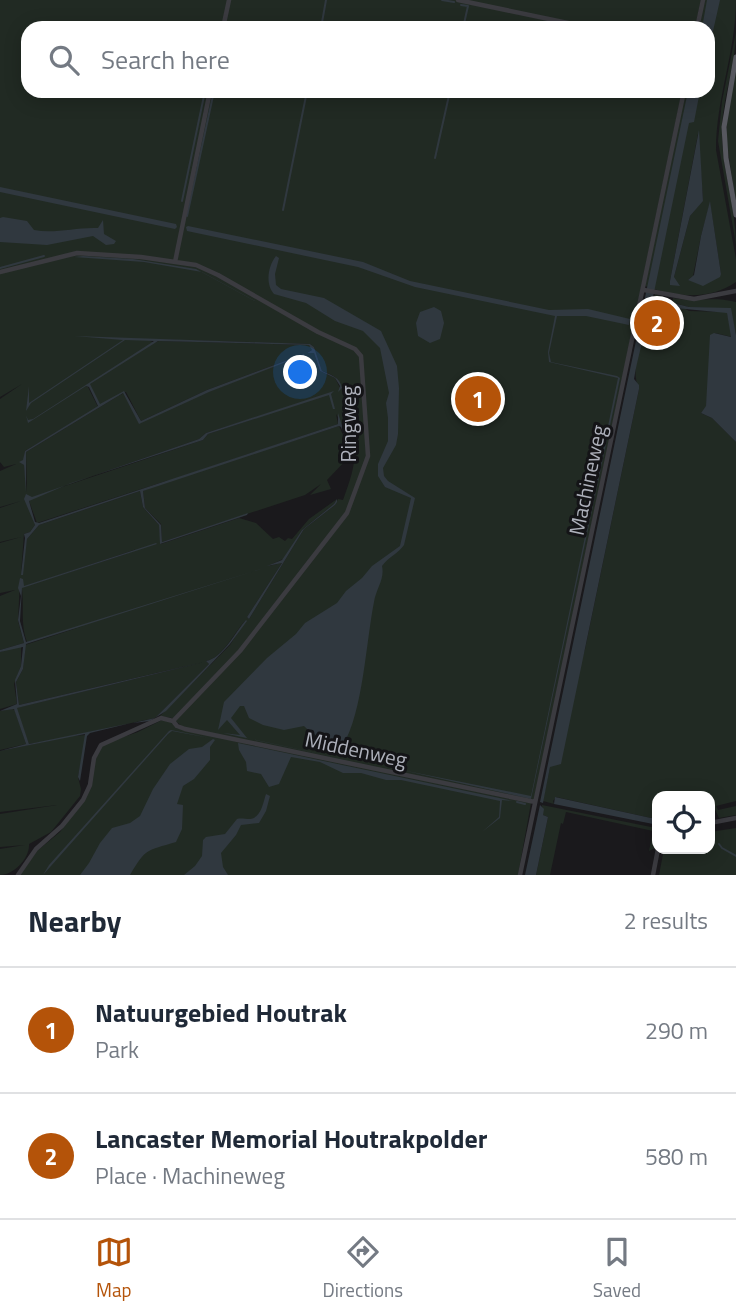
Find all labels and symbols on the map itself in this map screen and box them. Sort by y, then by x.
pin: 2 [634,297,680,349]
your location [283,355,317,389]
pin: 1 [455,373,501,425]
street label: Ringweg [332,385,364,462]
street label: Machineweg [560,422,614,538]
street label: Middenweg [302,723,410,775]

